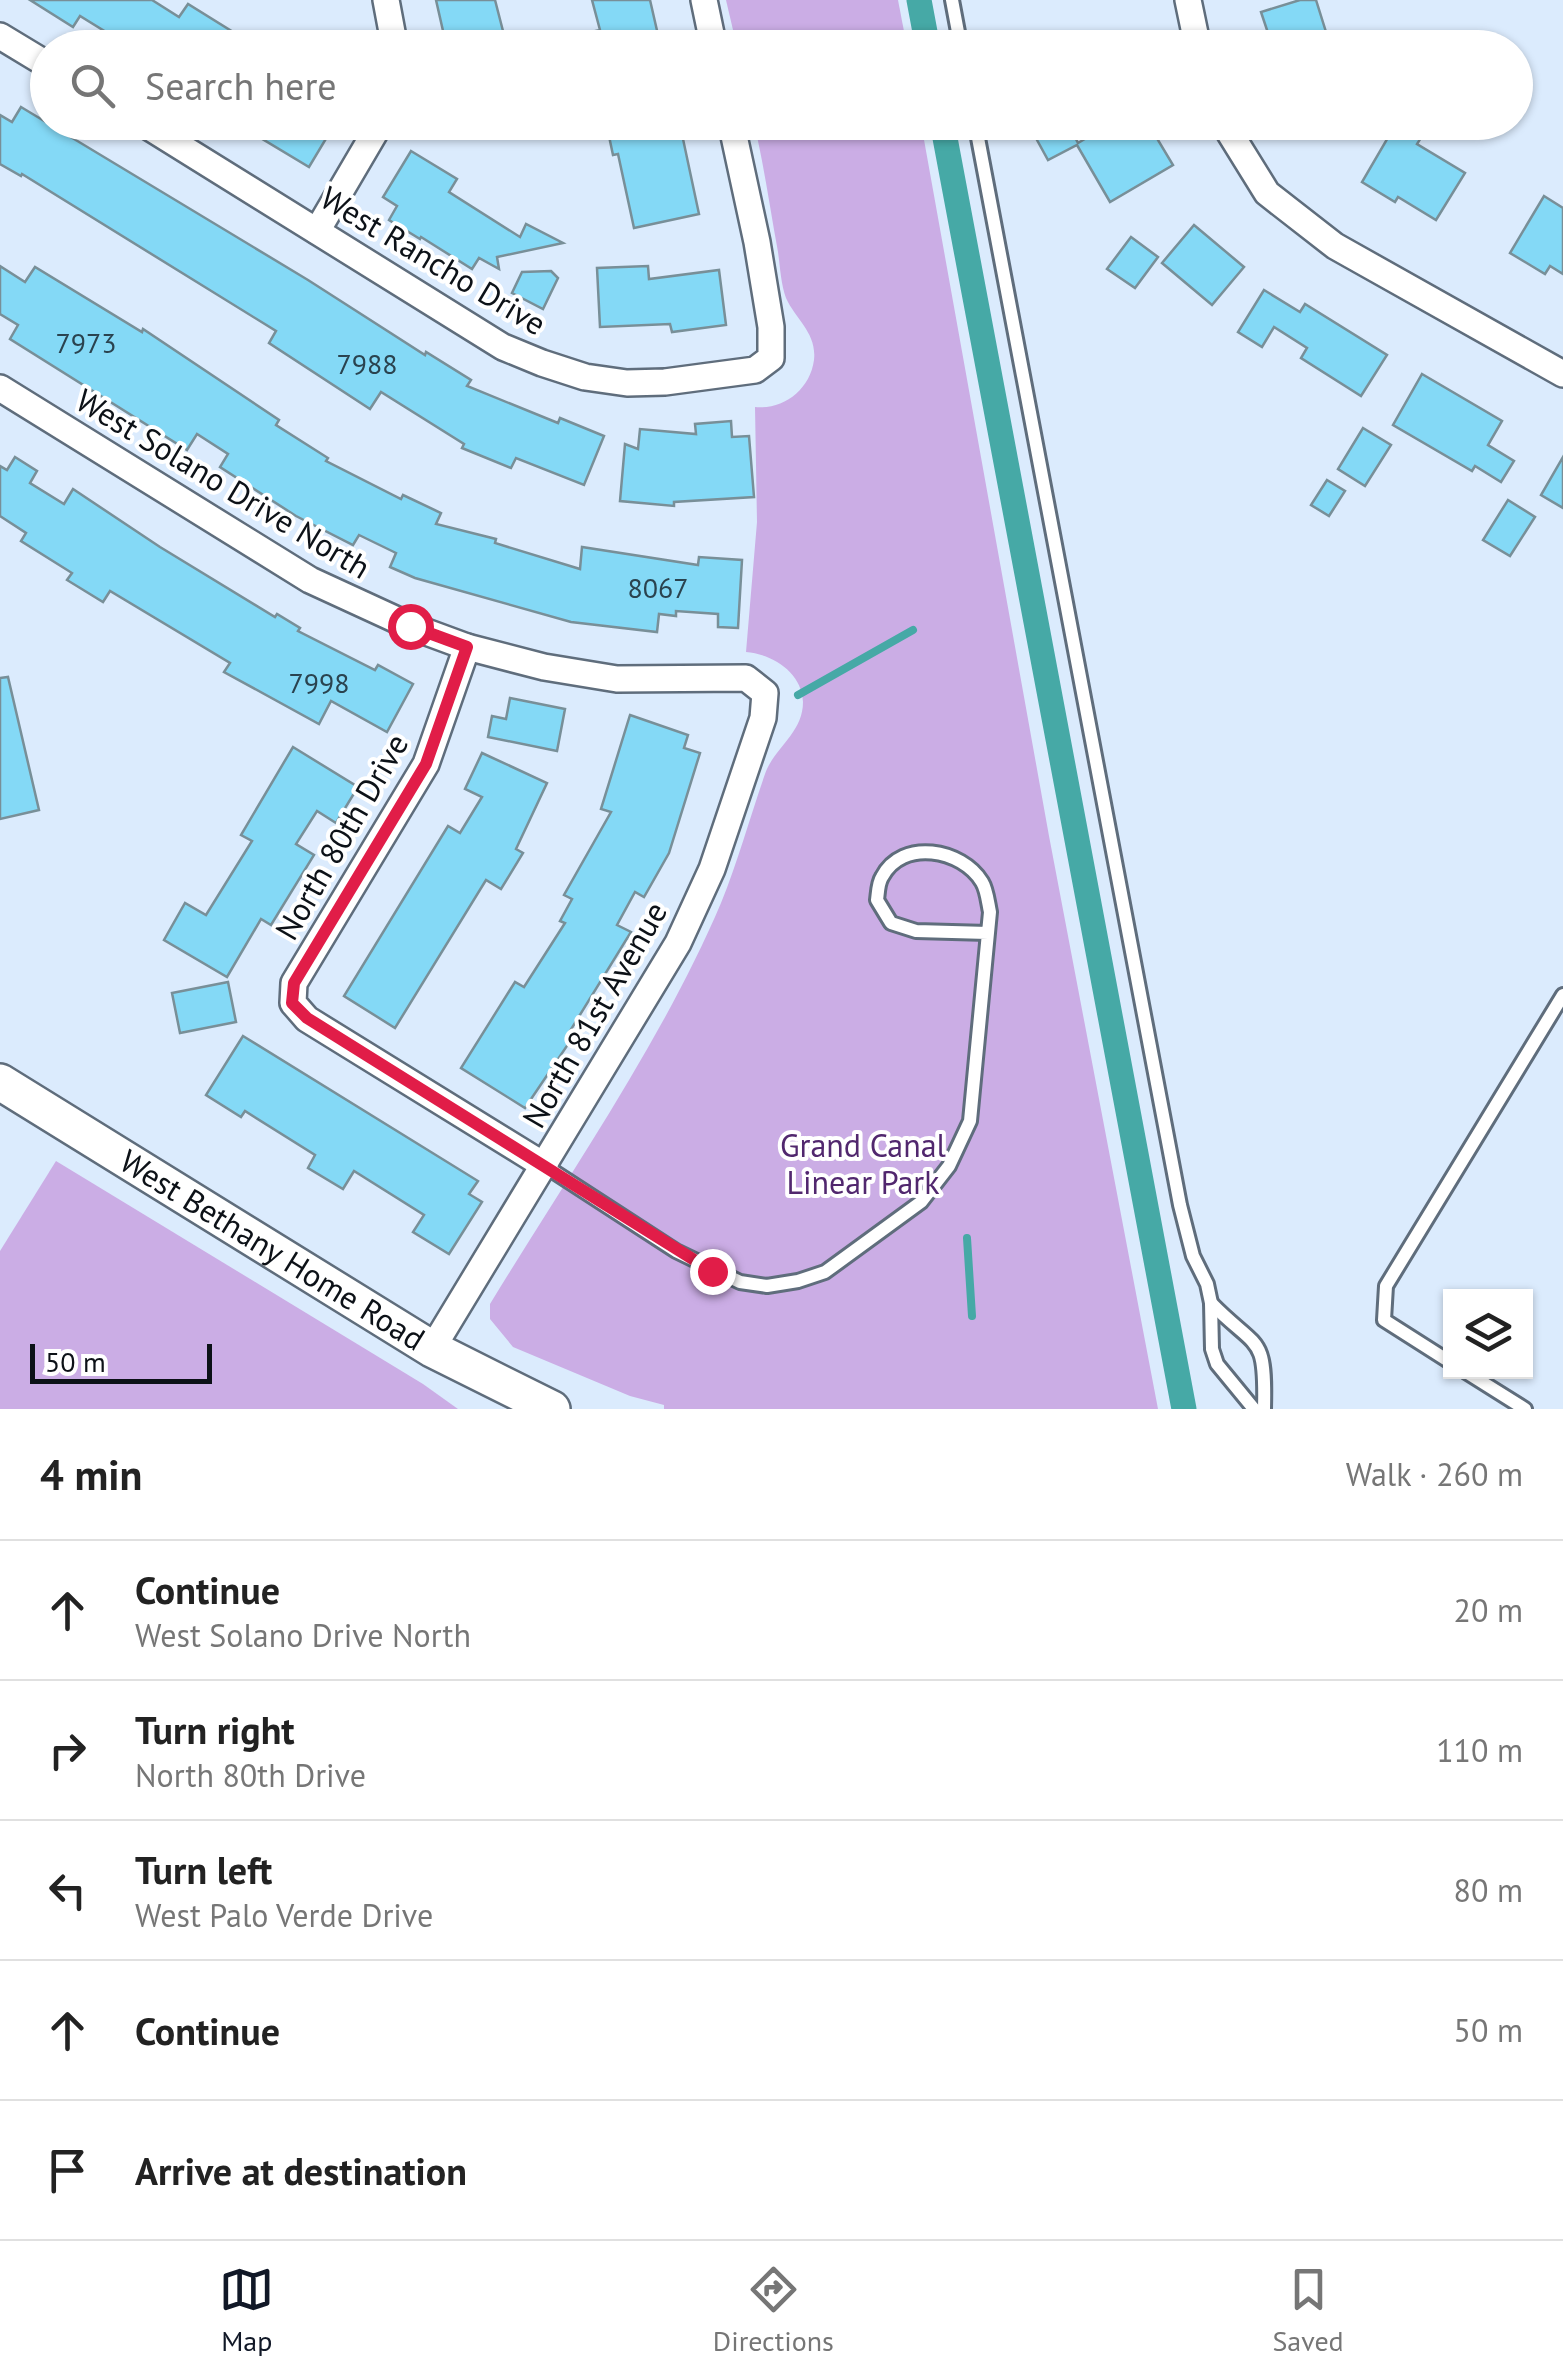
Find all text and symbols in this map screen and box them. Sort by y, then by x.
search box [30,30,1533,140]
icon: search [65,58,120,113]
text: Search here [145,61,337,110]
street label: West Rancho Drive [313,176,554,344]
house number: 7973 [55,324,117,361]
house number: 7988 [336,345,398,382]
street label: West Solano Drive North [69,379,378,588]
house number: 8067 [627,569,689,606]
route start [388,604,434,650]
house number: 7998 [288,664,350,701]
street label: North 80th Drive [265,726,417,947]
street label: North 81st Avenue [512,894,676,1135]
park label: Grand Canal Linear Park [780,1124,947,1203]
street label: West Bethany Home Road [113,1139,433,1359]
route end [690,1249,736,1295]
map controls [1443,1289,1533,1379]
button: layers [1443,1289,1533,1379]
scale bar [30,1339,212,1384]
text: 50 m [45,1343,106,1380]
text: 4 min [40,1447,142,1502]
text: Walk · 260 m [1346,1453,1523,1495]
text: Continue [135,1565,280,1614]
icon: ahead [40,1583,95,1638]
text: 20 m [1454,1589,1523,1631]
text: West Solano Drive North [135,1614,471,1656]
text: Turn right [135,1705,295,1754]
icon: right [40,1723,95,1778]
text: 110 m [1436,1729,1523,1771]
text: North 80th Drive [135,1754,366,1796]
text: Turn left [135,1845,272,1894]
icon: left [40,1863,95,1918]
text: 80 m [1454,1869,1523,1911]
text: West Palo Verde Drive [135,1894,433,1936]
icon: ahead [40,2003,95,2058]
text: Continue [135,2006,280,2055]
text: 50 m [1454,2009,1523,2051]
icon: arrive [40,2143,95,2198]
text: Arrive at destination [135,2146,467,2195]
tab: Map [219,2262,274,2359]
tab: Directions [713,2262,834,2359]
tab: Saved [1272,2262,1344,2359]

